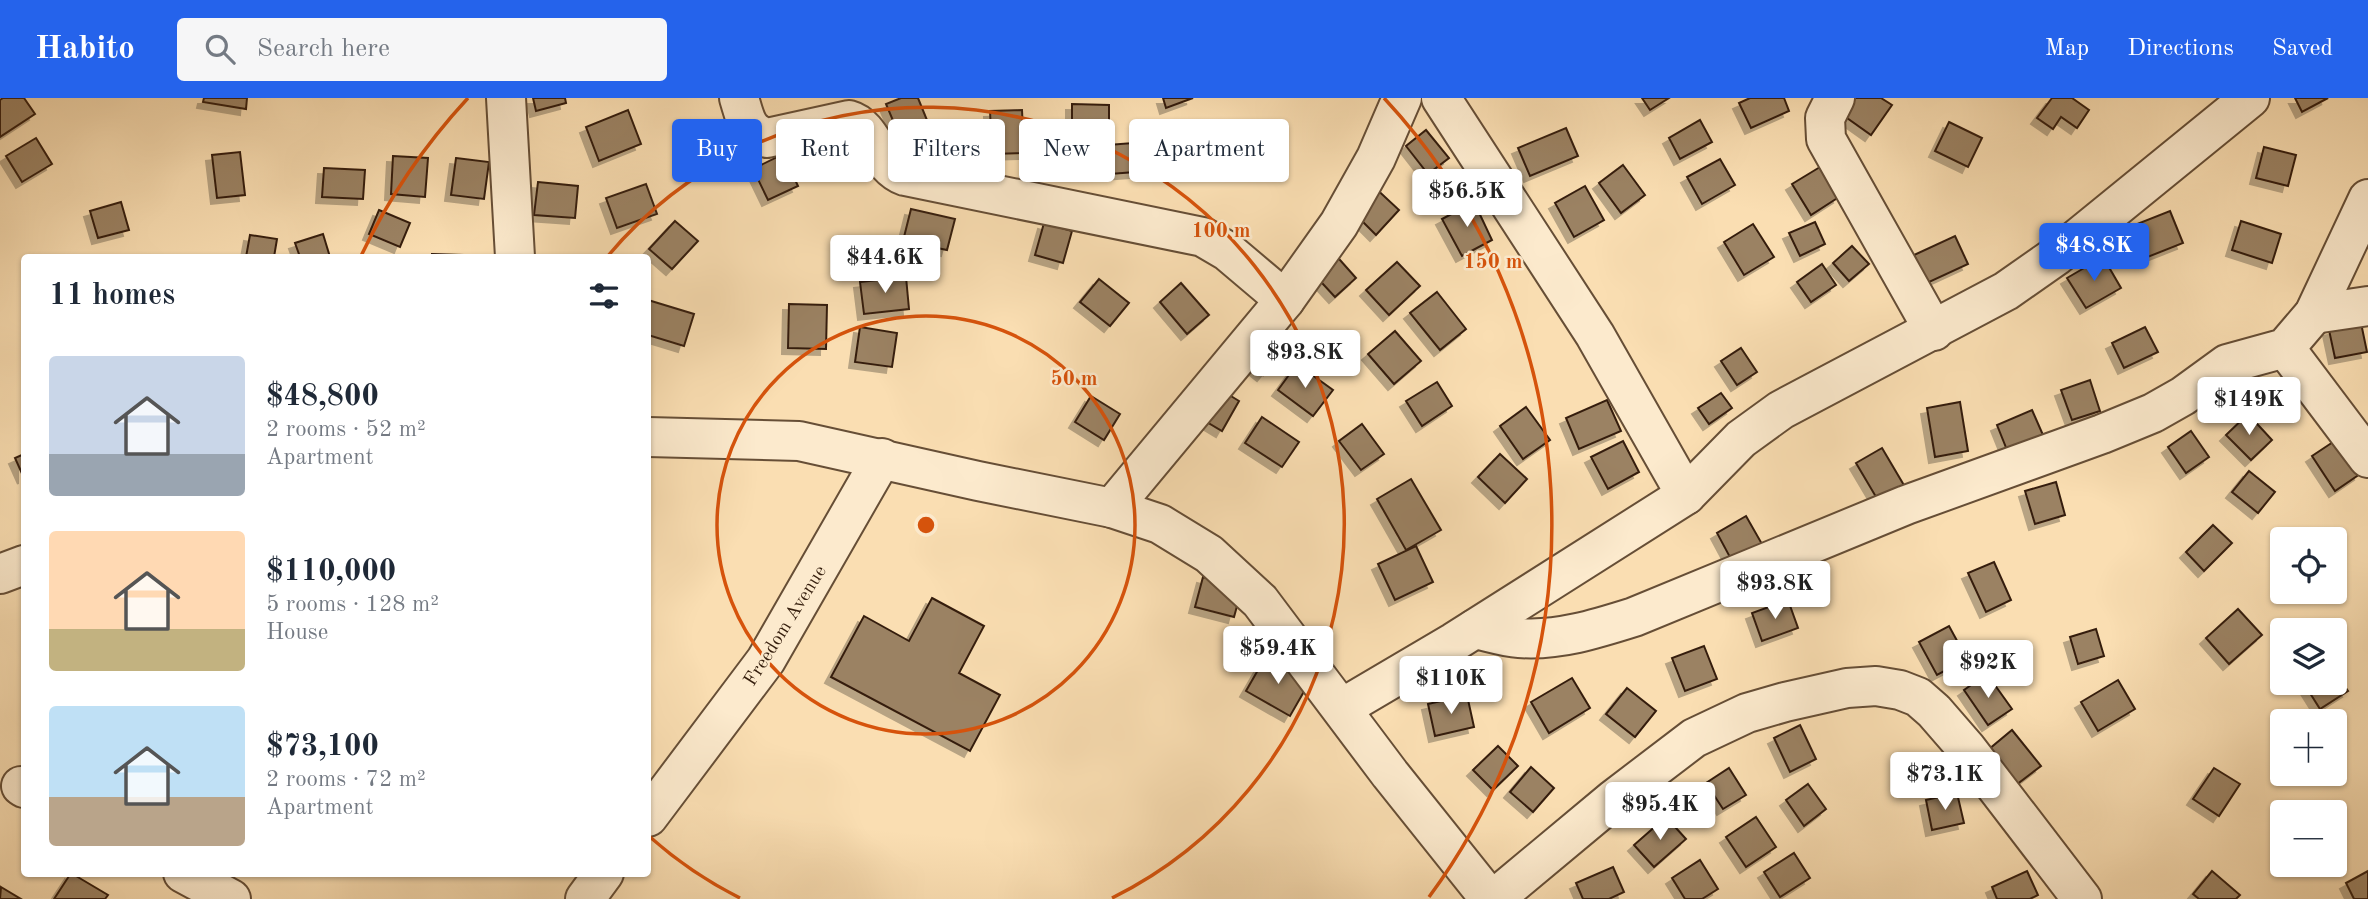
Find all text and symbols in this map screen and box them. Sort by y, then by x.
search box [177,18,667,81]
icon: search [201,30,239,68]
text: Habito [35,33,135,66]
text: Search here [257,36,390,62]
text: Map [2045,37,2089,61]
text: Directions [2127,37,2234,61]
text: Saved [2272,37,2333,61]
chip: Buy [672,119,762,182]
chip: Rent [776,119,874,182]
chip: Filters [888,119,1005,182]
chip: New [1019,119,1115,182]
chip: Apartment [1129,119,1289,182]
pin: $56.5K [1410,170,1524,229]
text: $56.5K [1428,180,1506,203]
text: 100 m [1191,221,1251,242]
pin: $48.8K [2037,223,2151,283]
text: $48.8K [2055,234,2133,257]
pin: $44.6K [828,236,942,295]
text: $44.6K [846,246,924,269]
text: 150 m [1463,252,1523,273]
icon: filters [585,277,623,315]
text: 11 homes [49,281,175,311]
pin: $93.8K [1248,330,1362,390]
text: $93.8K [1266,341,1344,364]
text: 50 m [1050,369,1098,390]
pin: $149K [2200,378,2298,437]
text: $48,800 [266,382,379,412]
icon: home [105,384,189,468]
text: $149K [2213,388,2285,411]
text: 2 rooms · 52 m² [266,418,426,441]
text: Apartment [266,446,374,469]
centre of rings [914,513,938,537]
map controls [2270,527,2347,877]
button: locate [2270,527,2347,604]
text: $110,000 [266,557,396,587]
icon: home [105,559,189,643]
pin: $93.8K [1718,561,1832,621]
street label: Freedom Avenue [741,563,831,690]
text: $93.8K [1736,572,1814,595]
text: 5 rooms · 128 m² [266,593,439,616]
button: layers [2270,618,2347,695]
text: House [266,621,328,644]
pin: $59.4K [1221,626,1335,686]
text: $59.4K [1239,637,1317,660]
pin: $92K [1947,640,2029,700]
text: $92K [1959,651,2017,674]
pin: $110K [1402,656,1500,716]
text: $110K [1415,667,1487,690]
button: + [2270,709,2347,786]
text: $73,100 [266,732,379,762]
icon: home [105,734,189,818]
pin: $73.1K [1888,752,2002,812]
text: $73.1K [1906,763,1984,786]
text: 2 rooms · 72 m² [266,768,426,791]
pin: $95.4K [1603,782,1717,842]
text: $95.4K [1621,793,1699,816]
text: Apartment [266,796,374,819]
button: − [2270,800,2347,877]

